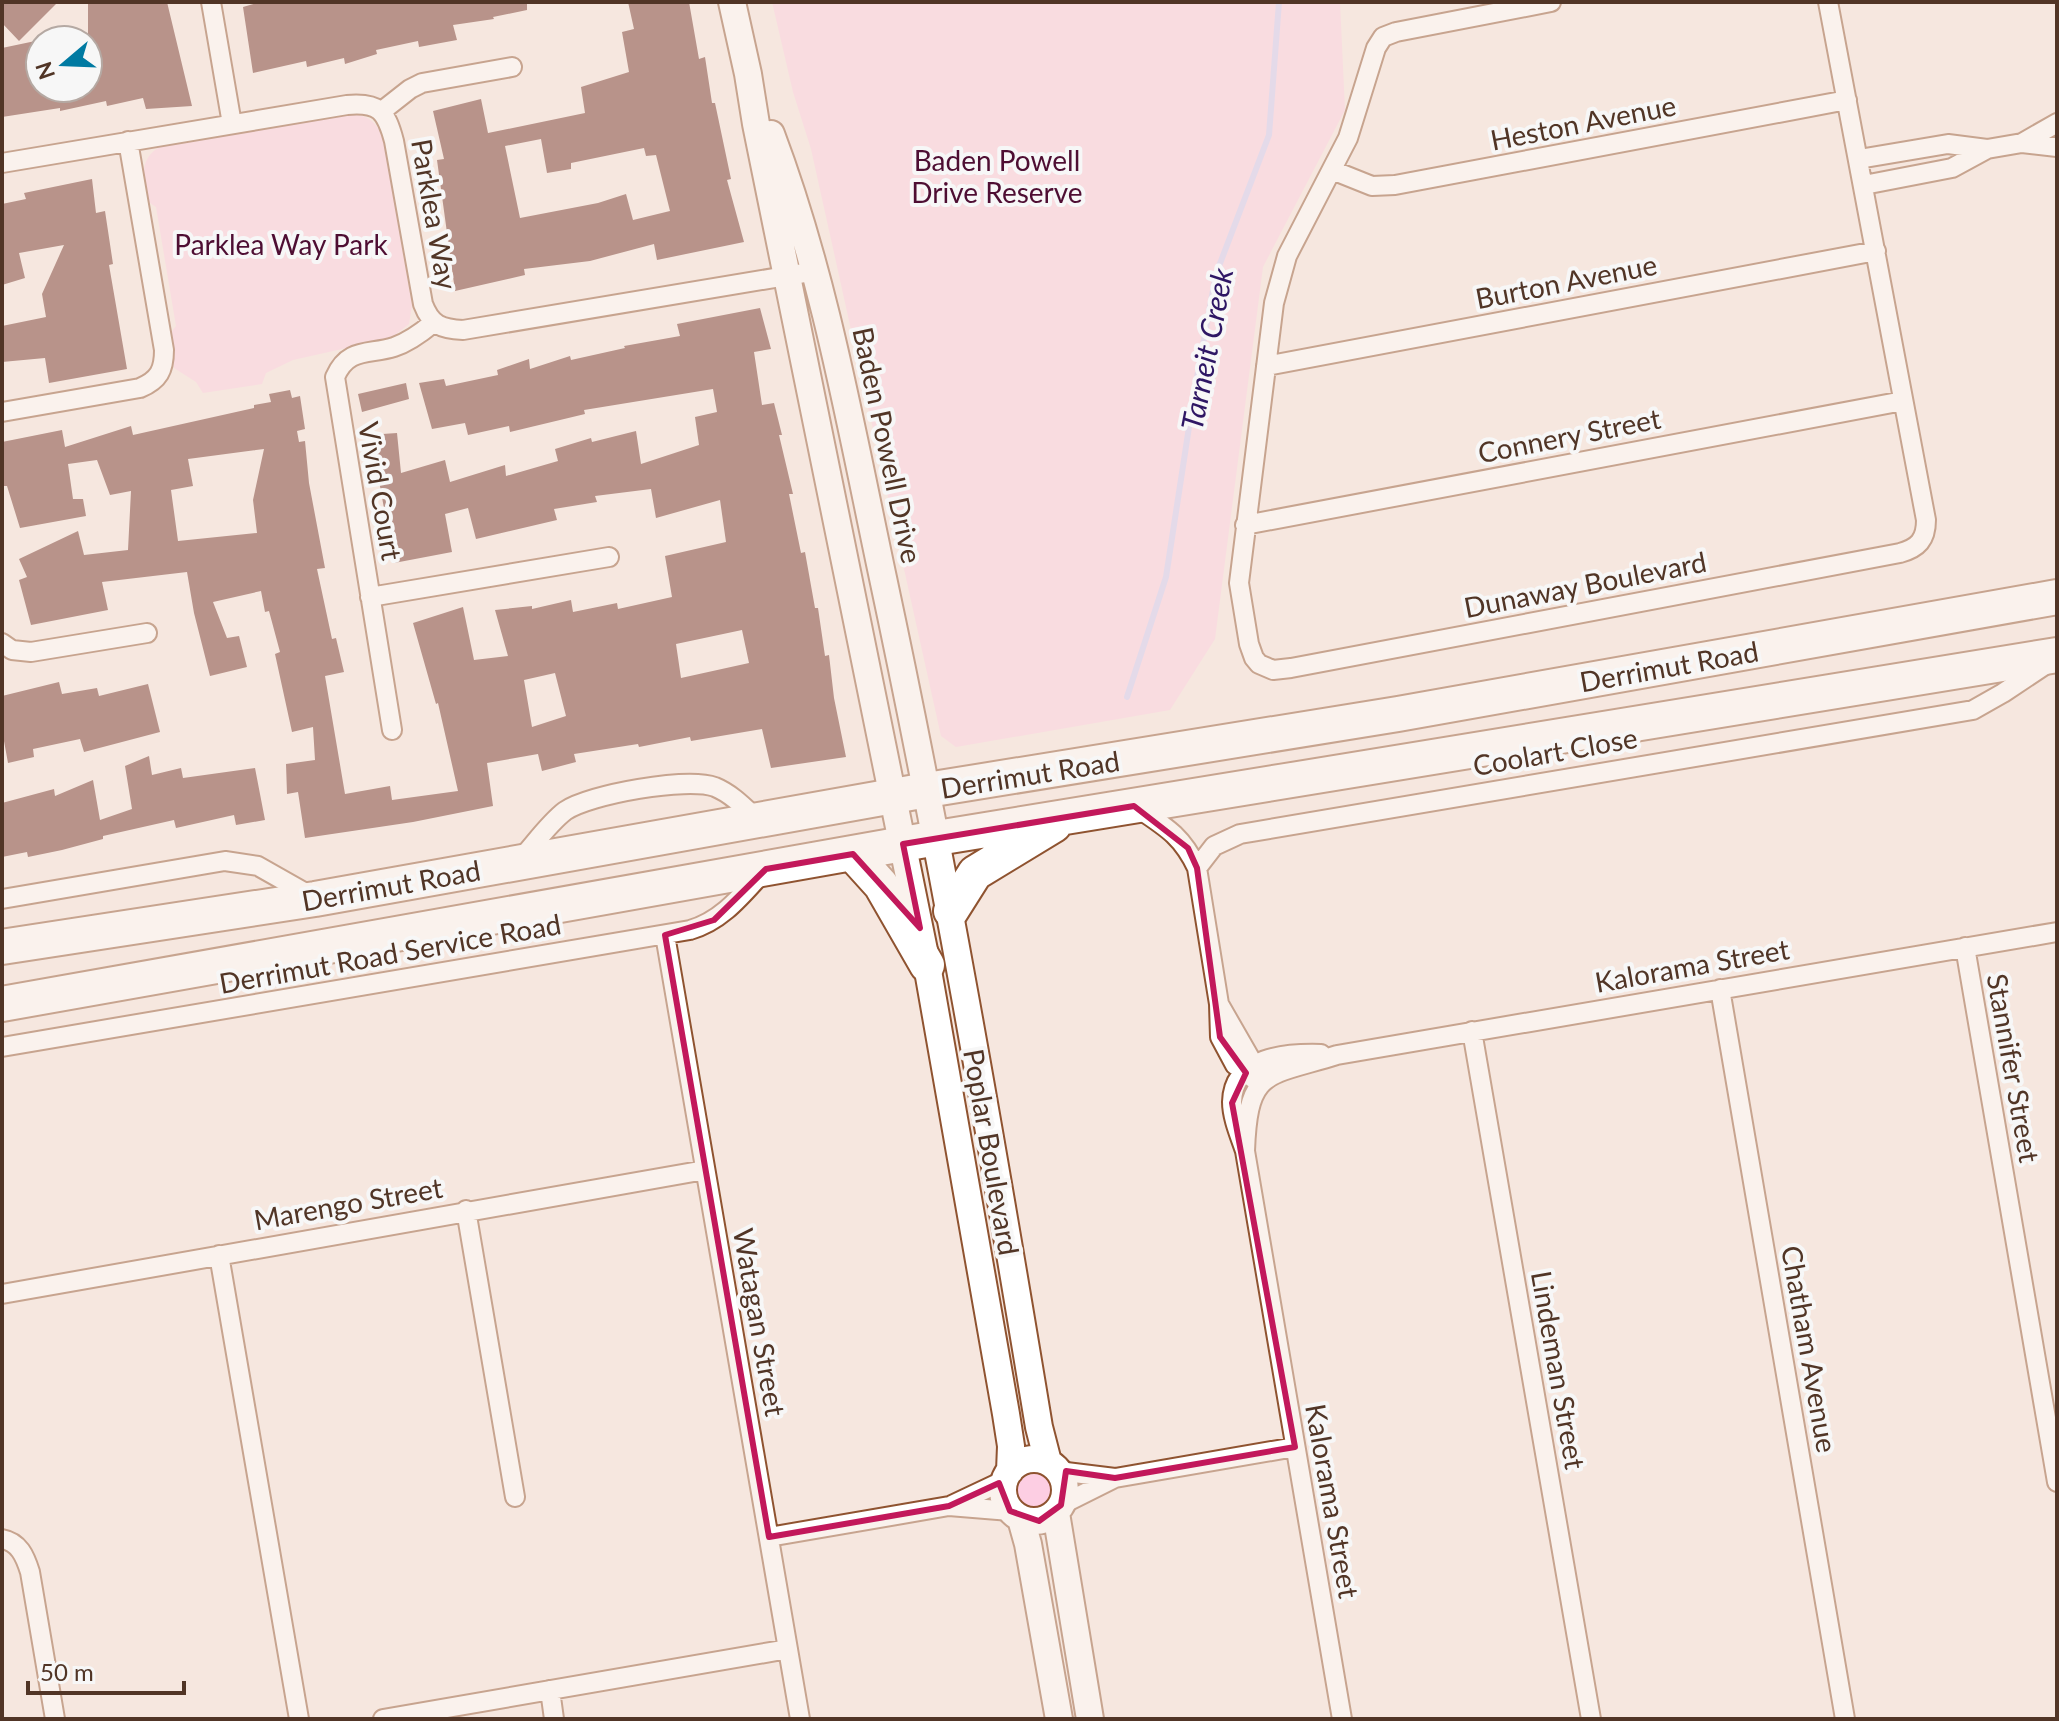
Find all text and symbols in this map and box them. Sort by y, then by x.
north arrow [24,24,104,104]
text: N [29,58,60,83]
street label: Heston Avenue [1487,87,1679,157]
street label: Parklea Way [405,136,465,292]
park label: Baden Powell Drive Reserve [911,143,1083,209]
park label: Parklea Way Park [174,227,388,261]
street label: Burton Avenue [1472,247,1660,315]
water label: Tarneit Creek [1173,264,1240,433]
street label: Baden Powell Drive [846,324,930,566]
street label: Connery Street [1475,401,1663,469]
street label: Vivid Court [352,419,410,563]
street label: Dunaway Boulevard [1461,544,1709,624]
street label: Derrimut Road [1577,634,1761,698]
street label: Coolart Close [1470,720,1640,782]
street label: Derrimut Road [938,743,1122,805]
street label: Derrimut Road [299,853,483,917]
street label: Derrimut Road Service Road [216,906,564,1000]
street label: Kalorama Street [1592,931,1792,999]
street label: Stannifer Street [1981,971,2047,1165]
street label: Poplar Boulevard [957,1046,1027,1258]
street label: Marengo Street [251,1170,445,1236]
street label: Watagan Street [727,1225,793,1419]
street label: Chatham Avenue [1775,1243,1845,1455]
street label: Lindeman Street [1525,1268,1593,1472]
street label: Kalorama Street [1299,1401,1367,1601]
scale bar [28,1645,184,1695]
text: 50 m [40,1657,94,1686]

